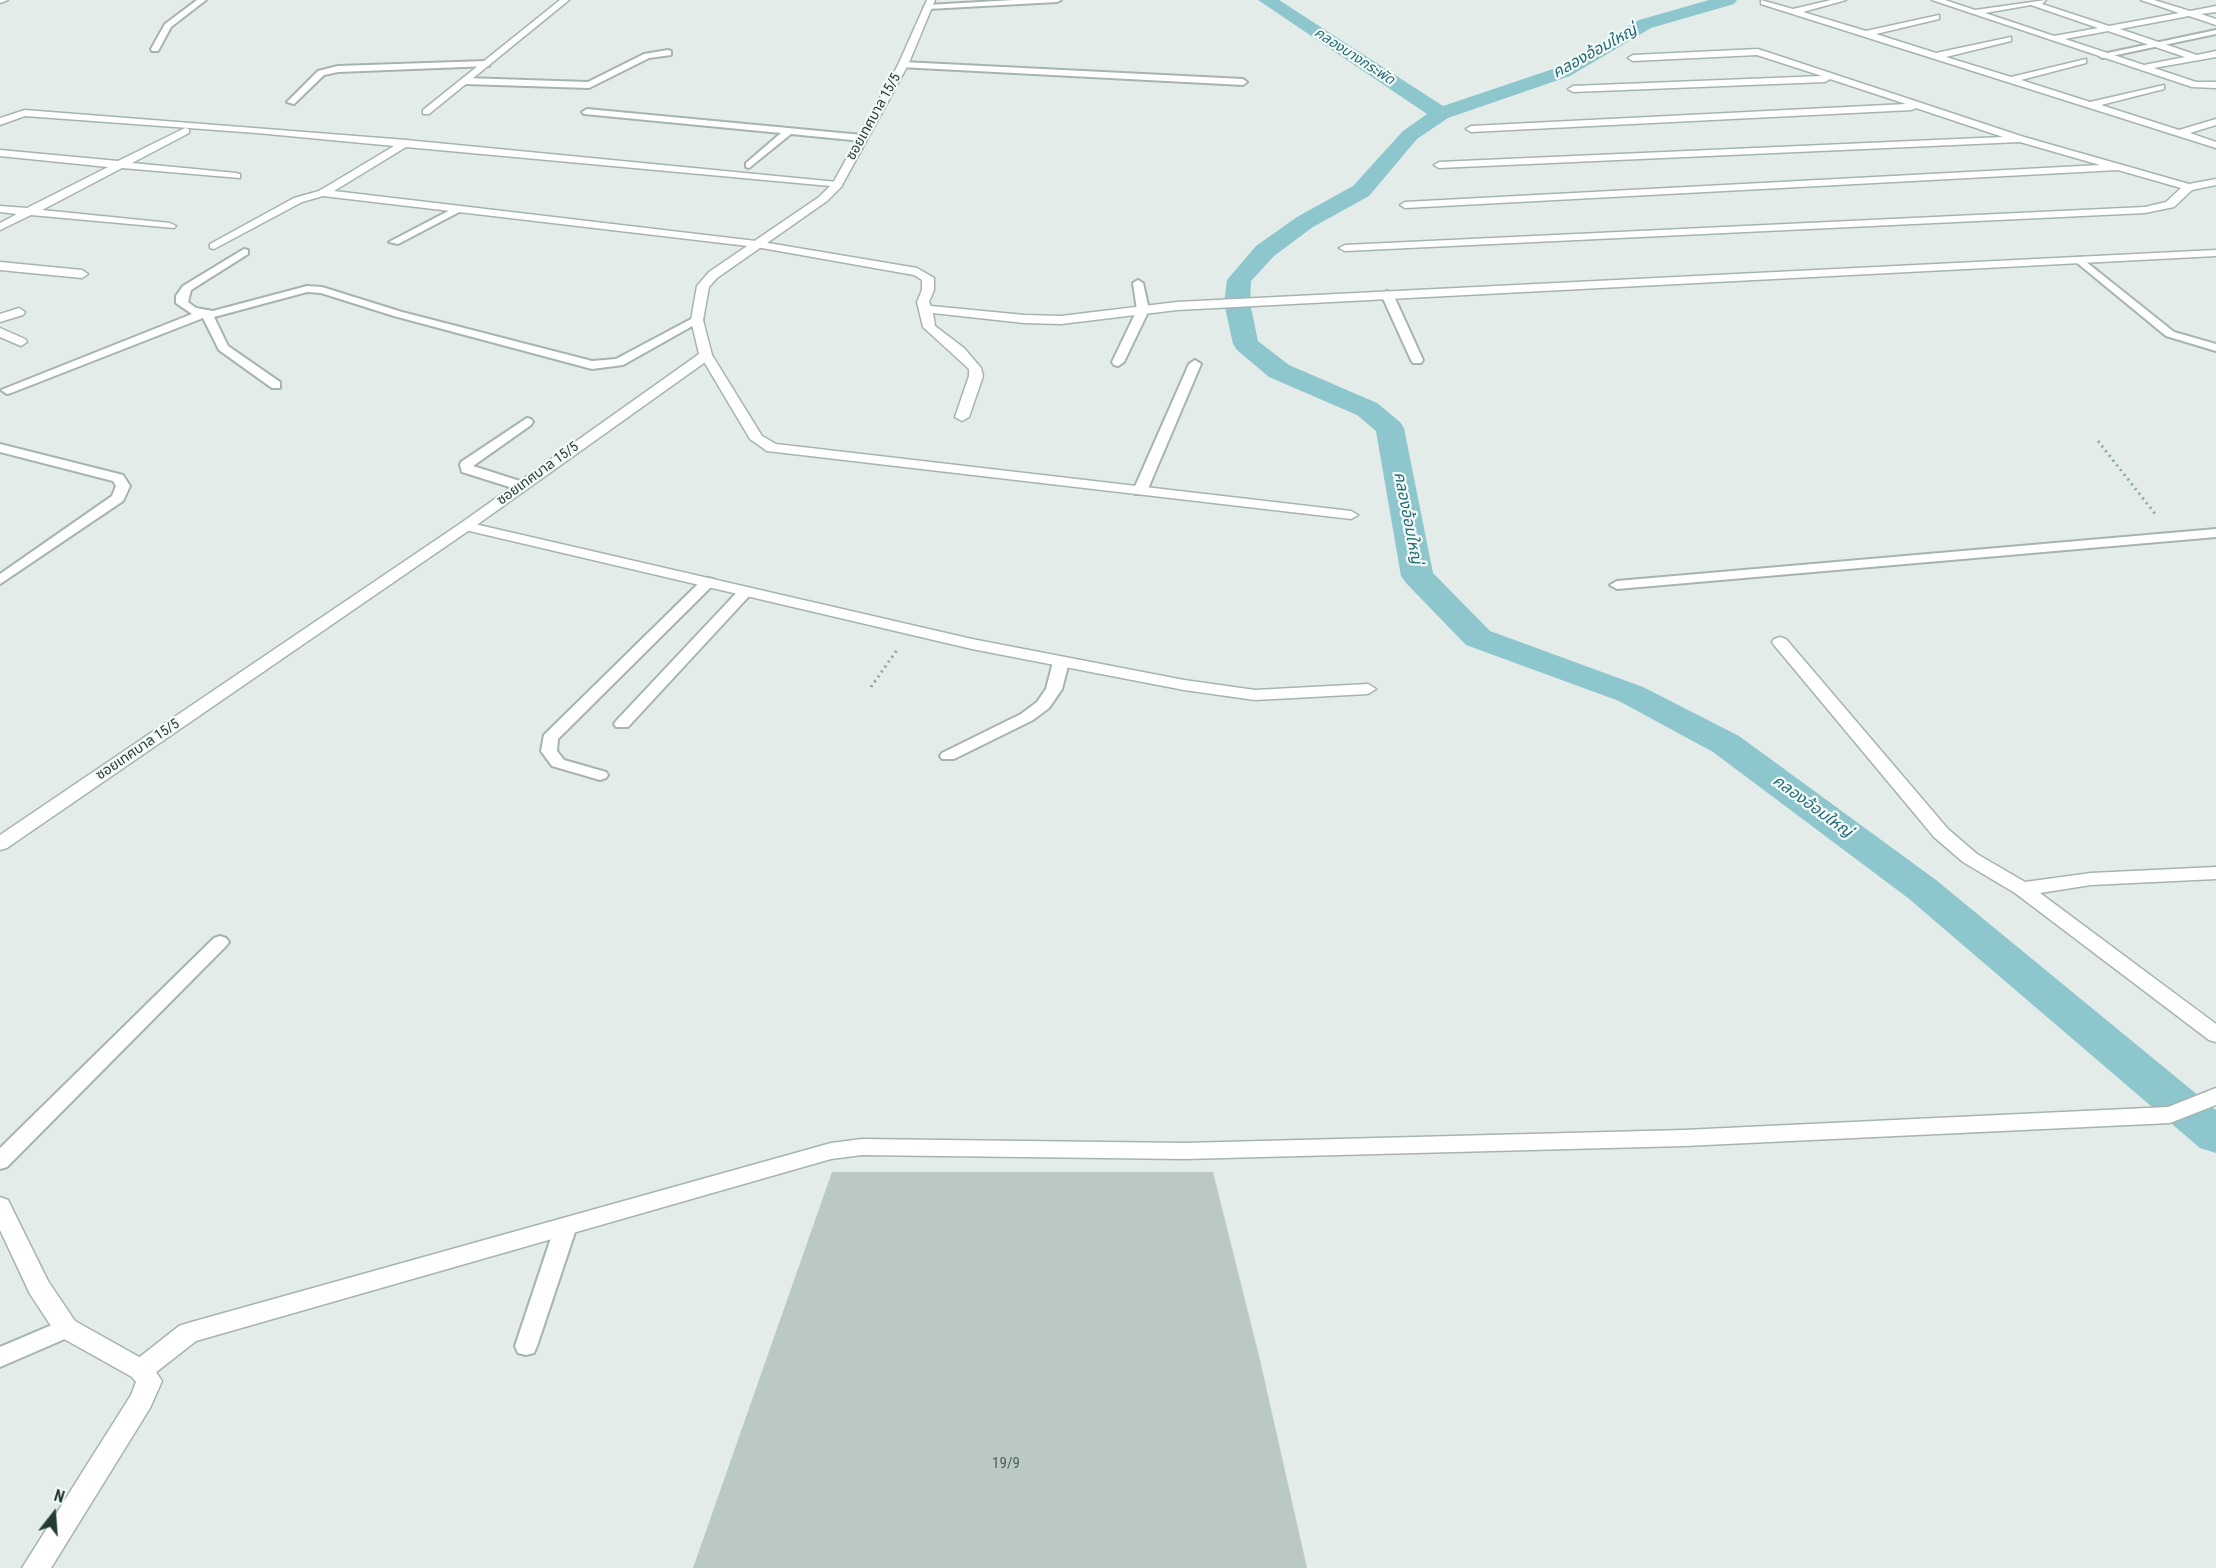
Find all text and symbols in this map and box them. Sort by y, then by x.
water label: คลองอ้อมใหญ่ [1549,21,1641,83]
water label: คลองบางกระพัด [1311,25,1397,89]
street label: ซอยเทศบาล 15/5 [843,71,905,163]
street label: ซอยเทศบาล 15/5 [494,439,582,509]
water label: คลองอ้อมใหญ่ [1389,470,1425,566]
street label: ซอยเทศบาล 15/5 [93,716,183,784]
water label: คลองอ้อมใหญ่ [1769,772,1855,842]
house number: 19/9 [992,1455,1020,1473]
north arrow [24,1484,84,1544]
text: N [52,1486,67,1507]

